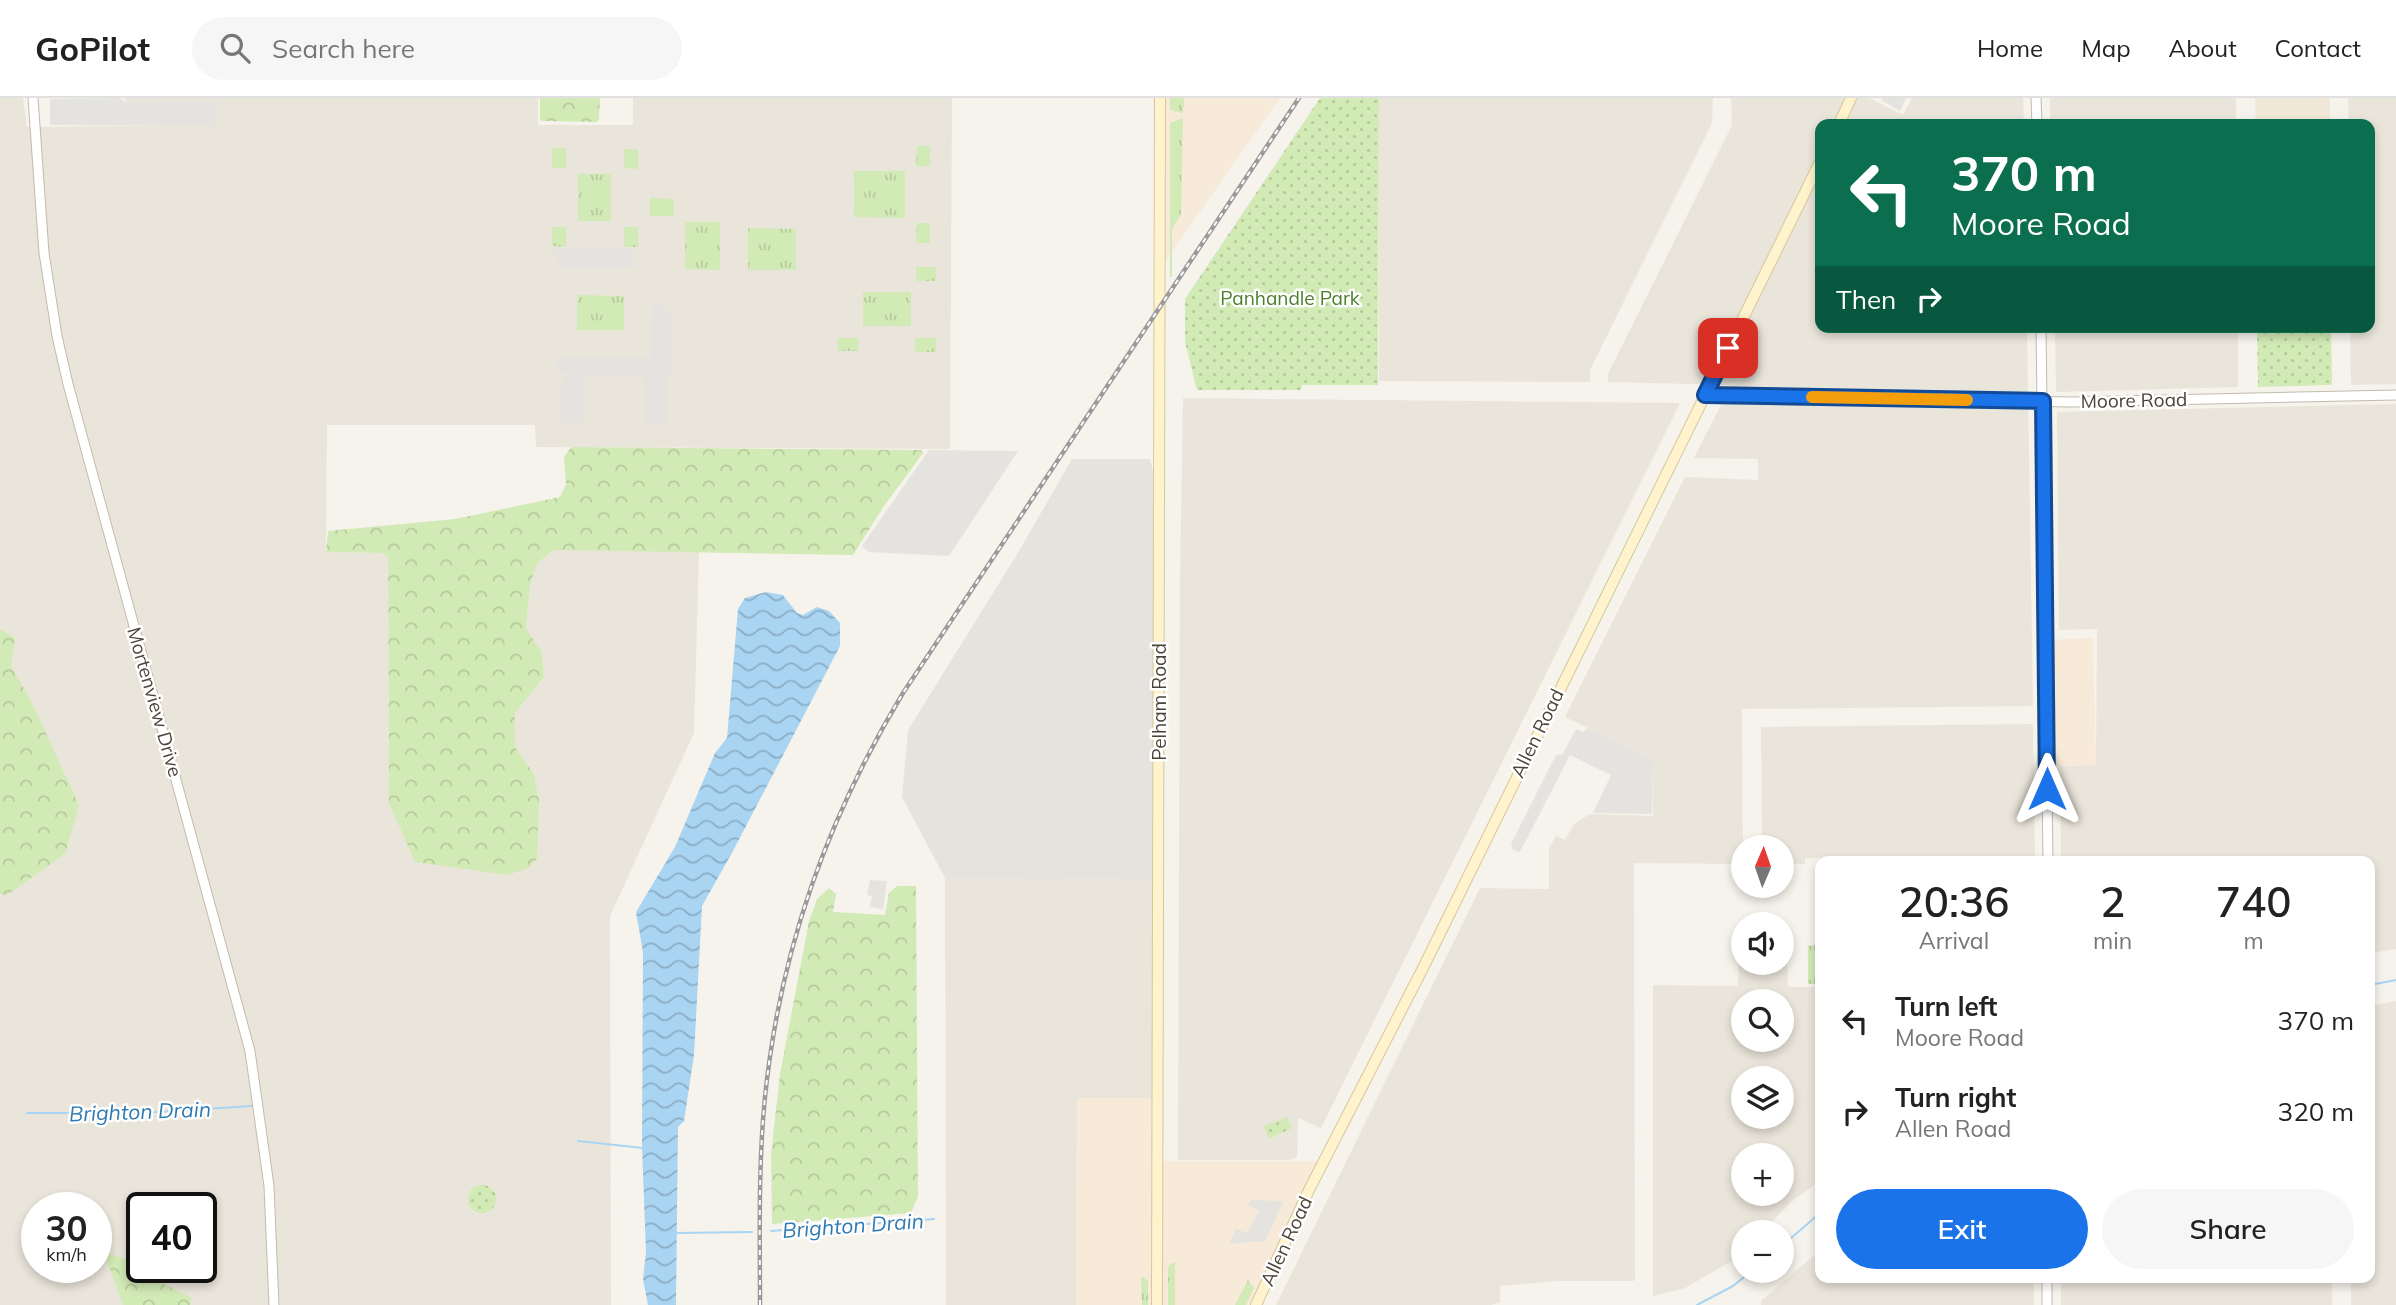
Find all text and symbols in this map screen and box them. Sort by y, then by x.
search box [192,17,682,80]
text: GoPilot [35,28,150,69]
icon: search [216,29,254,67]
text: Search here [272,32,415,65]
text: Home [1977,33,2043,63]
text: Map [2081,33,2131,63]
text: About [2169,33,2237,63]
text: Contact [2275,33,2361,63]
text: 370 m [1951,142,2097,203]
icon: left [1836,147,1927,238]
text: Moore Road [1951,203,2131,243]
icon: right [1910,280,1948,318]
text: Then [1836,283,1896,316]
park label: Panhandle Park [1220,286,1360,310]
pin [1698,318,1758,378]
icon: arrive [1709,329,1747,367]
street label: Moore Road [2080,387,2188,413]
street label: Mortenview Drive [122,624,188,780]
street label: Pelham Road [1147,643,1171,761]
street label: Allen Road [1505,685,1569,781]
position arrow [2010,752,2084,826]
north arrow [1731,835,1794,898]
map controls [1731,835,1794,1283]
text: 20:36 [1899,875,2009,928]
text: 2 [2100,875,2125,928]
text: 740 [2216,875,2291,928]
button: sound [1731,912,1794,975]
text: Arrival [1919,926,1989,955]
text: min [2093,926,2132,955]
text: m [2243,926,2264,955]
button: search [1731,989,1794,1052]
text: Turn left [1895,990,1997,1023]
icon: left [1836,1002,1874,1040]
text: 370 m [2278,1004,2354,1037]
text: Moore Road [1895,1023,2024,1052]
button: layers [1731,1066,1794,1129]
text: Turn right [1895,1081,2016,1114]
icon: right [1836,1093,1874,1131]
text: 320 m [2278,1095,2354,1128]
water label: Brighton Drain [69,1096,211,1126]
text: Allen Road [1895,1114,2011,1143]
button: + [1731,1143,1794,1206]
button: Exit [1836,1189,2088,1269]
button: Share [2102,1189,2354,1269]
speed limit sign: 40 [126,1192,217,1283]
street label: Allen Road [1255,1192,1317,1290]
text: 30 [45,1206,88,1250]
water label: Brighton Drain [781,1207,925,1243]
button: − [1731,1220,1794,1283]
text: km/h [46,1243,87,1266]

